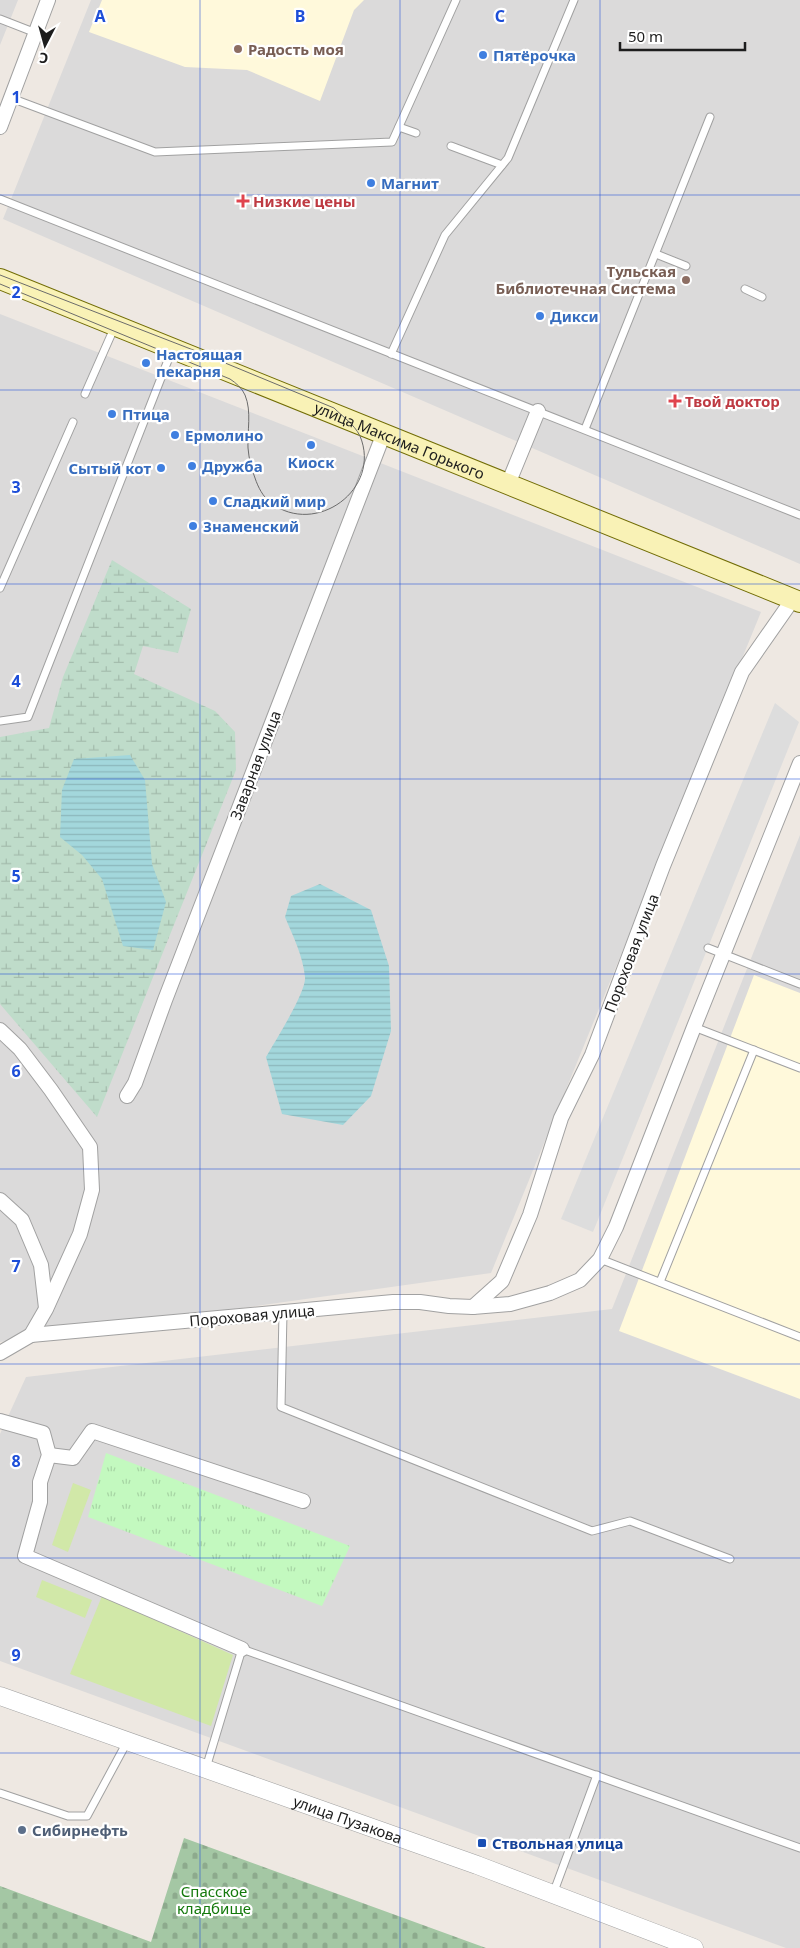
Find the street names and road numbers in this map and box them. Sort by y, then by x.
street label: улица Максима Горького [312,397,488,484]
street label: Заварная улица [225,707,285,823]
street label: Пороховая улица [599,891,663,1015]
street label: Пороховая улица [188,1300,316,1330]
street label: улица Пузакова [291,1791,405,1848]

